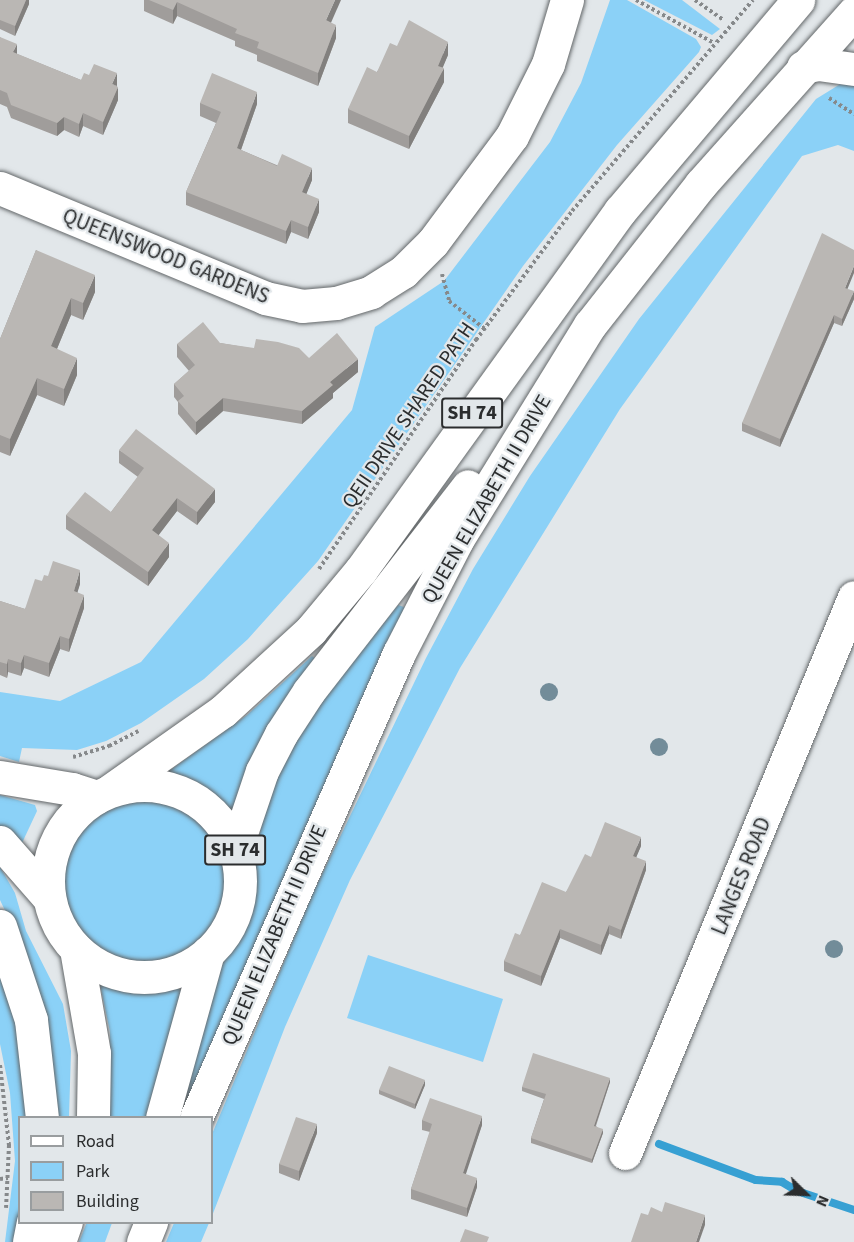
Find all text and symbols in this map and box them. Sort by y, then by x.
street label: QUEENSWOOD GARDENS [59,203,273,309]
street label: QEII DRIVE SHARED PATH [336,317,480,513]
street label: QUEEN ELIZABETH II DRIVE [416,390,556,608]
road number: SH 74 [440,396,504,430]
street label: LANGES ROAD [706,813,776,939]
street label: QUEEN ELIZABETH II DRIVE [216,821,332,1049]
road number: SH 74 [204,833,266,867]
legend [18,1116,213,1224]
text: Road [76,1129,115,1154]
text: Park [76,1159,110,1184]
north arrow [776,1164,836,1224]
text: Building [76,1189,139,1214]
text: N [810,1192,835,1210]

